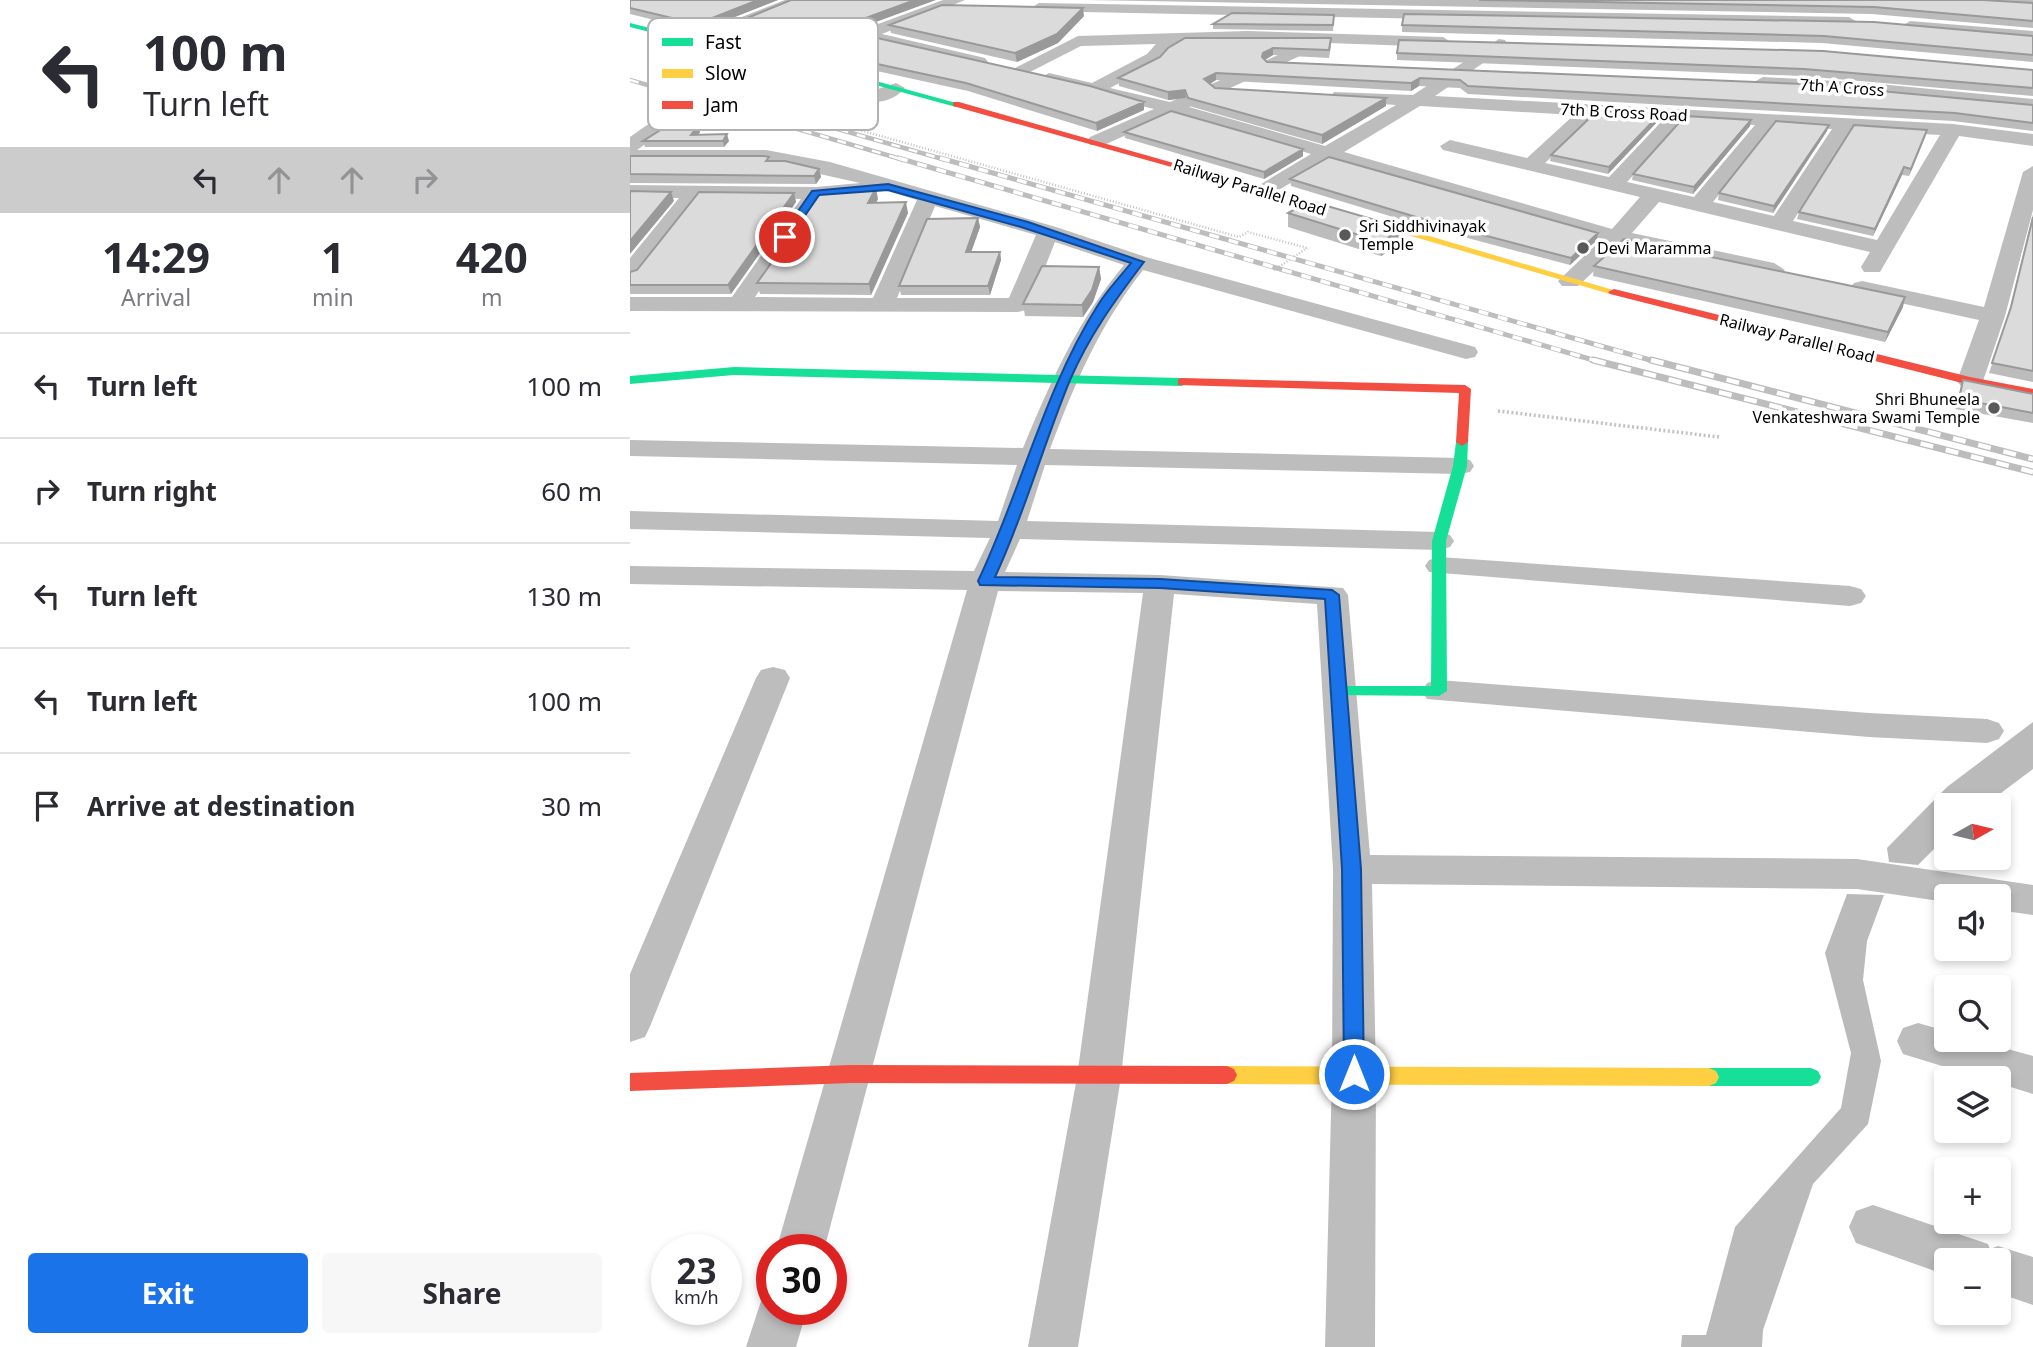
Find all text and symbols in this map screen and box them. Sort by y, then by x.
legend [648,18,878,130]
text: 100 m [143,19,288,85]
icon: left [28,28,119,119]
text: Fast [705,29,742,55]
text: Slow [705,60,746,86]
street label: 7th A Cross [1799,73,1885,101]
text: Turn left [143,82,269,125]
text: Jam [703,92,739,118]
street label: 7th B Cross Road [1560,98,1688,126]
street label: Railway Parallel Road [1171,153,1329,221]
icon: left [187,161,225,199]
icon: ahead [260,161,298,199]
icon: ahead [333,161,371,199]
icon: right [406,161,444,199]
pin [755,207,815,267]
place label: Sri Siddhivinayak Temple [1359,215,1487,255]
icon: arrive [766,218,804,256]
marker: Sri Siddhivinayak Temple [1337,227,1353,243]
text: 14:29 [102,228,210,285]
text: 1 [321,228,345,285]
text: 420 [456,228,528,285]
place label: Devi Maramma [1597,237,1711,259]
marker: Devi Maramma [1575,240,1591,256]
text: Arrival [121,281,191,313]
text: min [312,281,354,313]
text: m [481,281,503,313]
street label: Railway Parallel Road [1717,308,1877,368]
icon: left [28,367,66,405]
text: Turn left [87,368,198,404]
text: 100 m [526,368,602,404]
place label: Shri Bhuneela Venkateshwara Swami Temple [1753,388,1980,428]
marker: Shri Bhuneela Venkateshwara Swami Temple [1986,400,2002,416]
icon: right [28,472,66,510]
text: Turn right [87,473,217,509]
text: 60 m [541,473,602,509]
icon: left [28,577,66,615]
text: Turn left [87,578,198,614]
text: 130 m [526,578,602,614]
icon: left [28,682,66,720]
text: Turn left [87,683,198,719]
text: 100 m [526,683,602,719]
icon: arrive [28,787,66,825]
text: Arrive at destination [87,788,356,824]
text: 30 m [541,788,602,824]
north arrow [1934,793,2011,870]
map controls [1934,793,2011,1325]
button: sound [1934,884,2011,961]
button: search [1934,975,2011,1052]
position arrow [1317,1037,1391,1111]
button: layers [1934,1066,2011,1143]
button: + [1934,1157,2011,1234]
speed limit sign: 30 [756,1234,847,1325]
text: 23 [676,1247,717,1294]
button: − [1934,1248,2011,1325]
button: Exit [28,1253,308,1333]
button: Share [322,1253,602,1333]
text: km/h [674,1285,719,1309]

